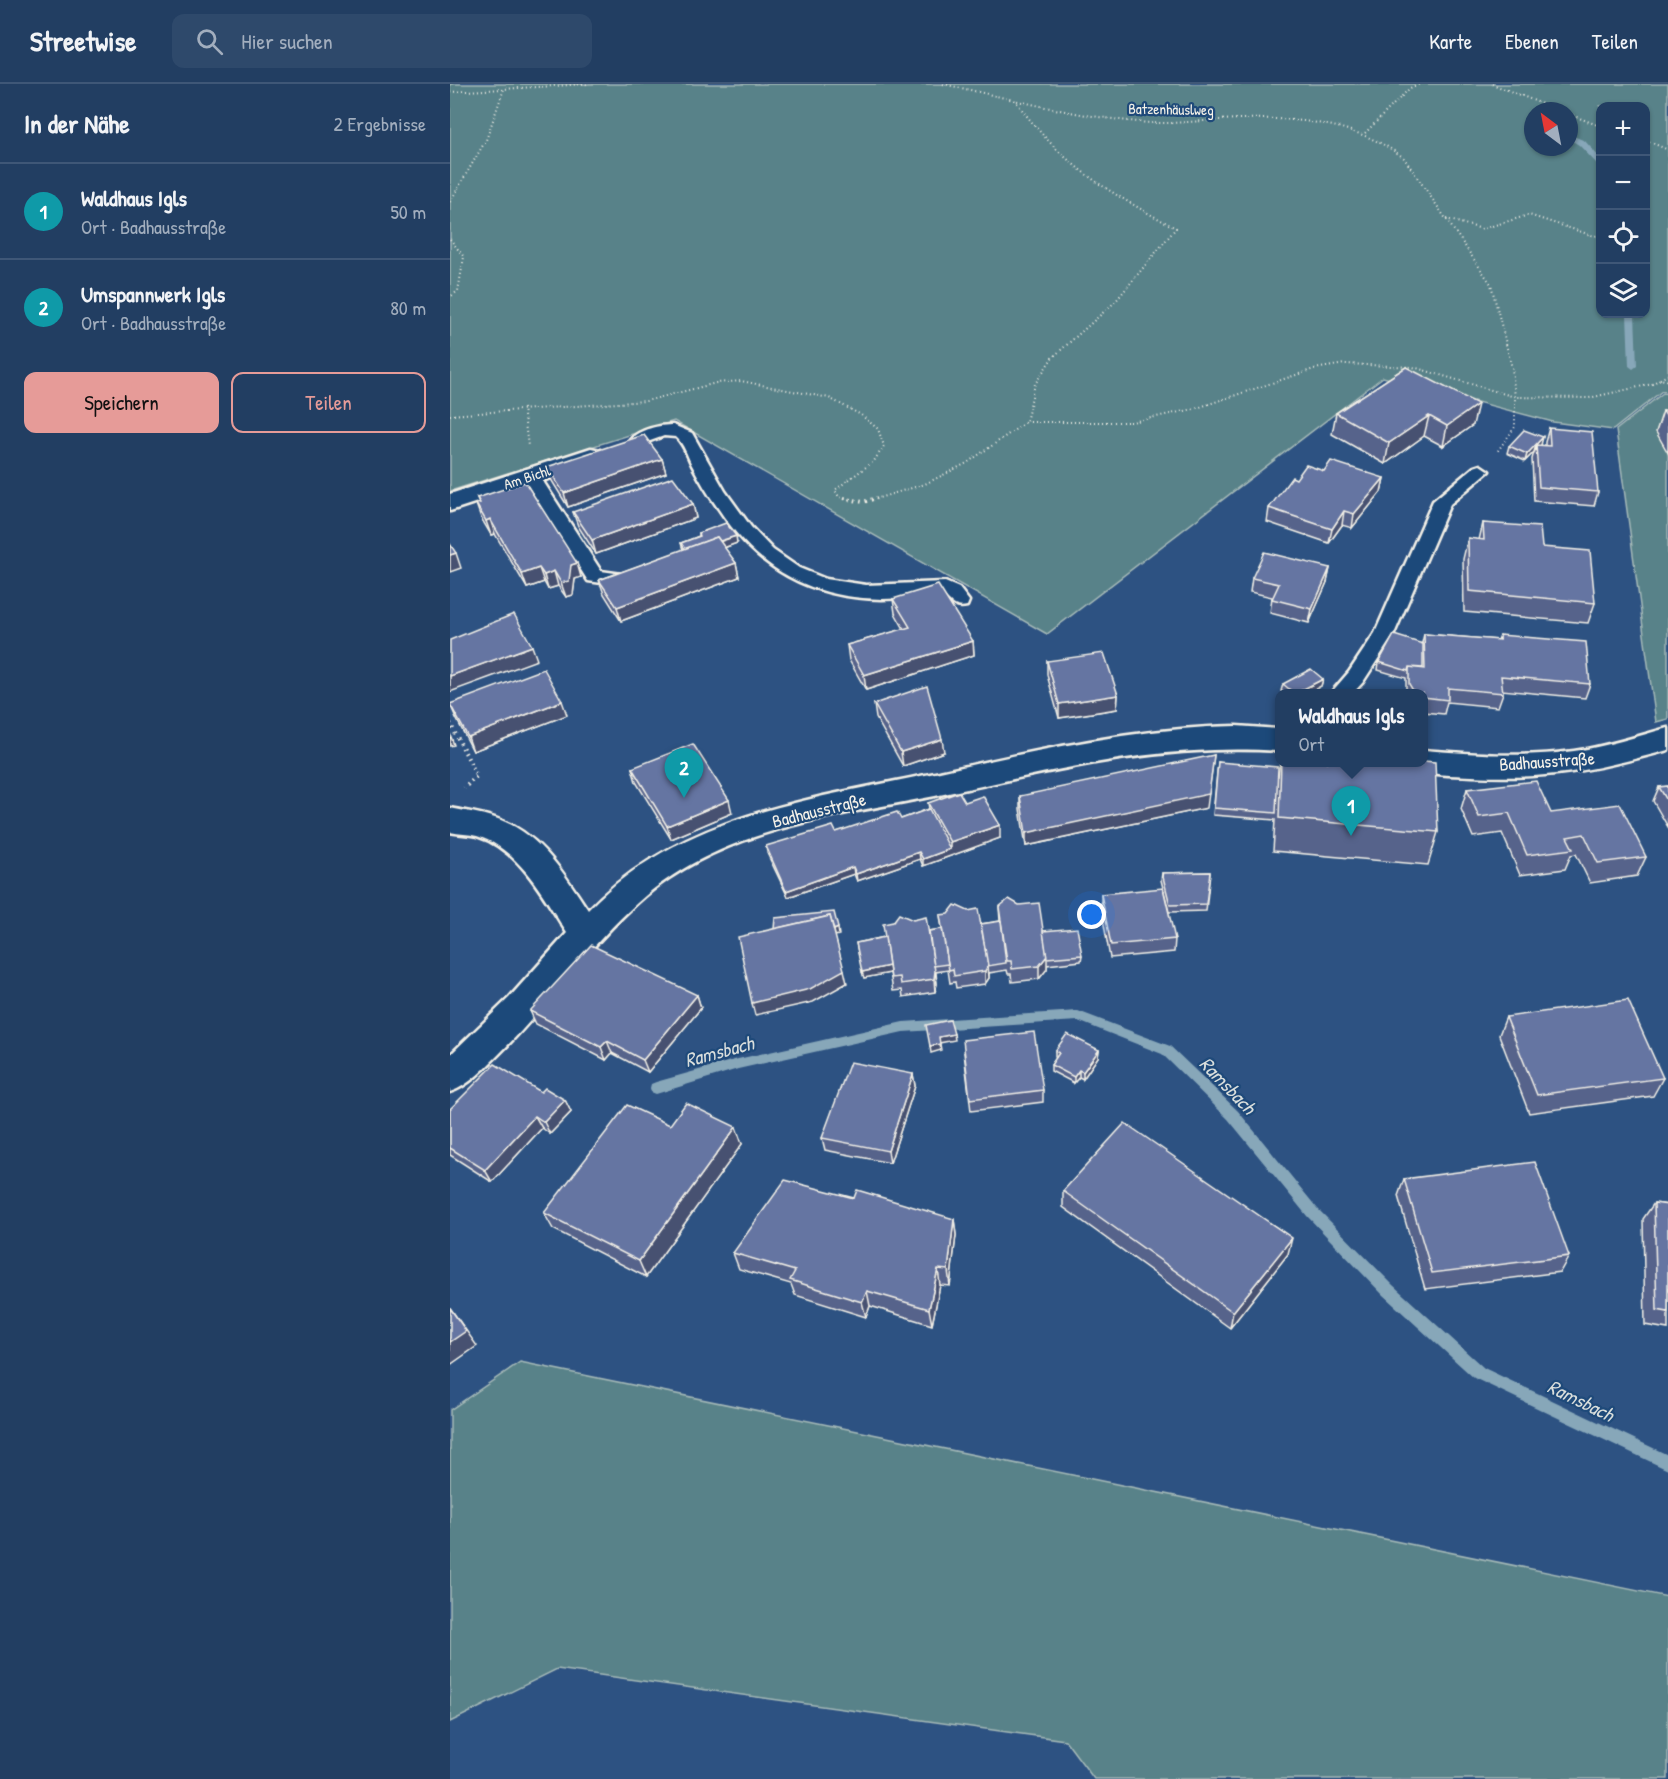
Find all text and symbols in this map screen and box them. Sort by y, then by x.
search box [172,14,592,68]
text: Streetwise [30,22,136,60]
icon: search [193,25,226,58]
text: Hier suchen [241,26,333,56]
text: Karte [1429,27,1472,56]
text: Ebenen [1505,27,1559,56]
text: Teilen [1592,27,1638,56]
street label: Batzenhäuslweg [1128,98,1214,120]
north arrow [1524,102,1578,156]
map controls [1596,102,1650,318]
button: + [1596,102,1650,156]
text: In der Nähe [24,106,130,141]
text: 2 Ergebnisse [334,110,426,137]
button: − [1596,156,1650,210]
text: Waldhaus Igls [81,183,187,213]
text: 1 [40,198,47,225]
text: 50 m [390,198,426,225]
button: locate [1596,210,1650,264]
text: Ort · Badhausstraße [81,213,226,240]
button: layers [1596,264,1650,318]
text: Umspannwerk Igls [81,279,225,309]
text: 2 [39,294,48,321]
text: 80 m [390,294,426,321]
text: Ort · Badhausstraße [81,309,226,336]
button: Speichern [24,372,219,433]
button: Teilen [231,372,426,433]
street label: Am Bichl [501,460,553,494]
popup [1275,689,1428,767]
text: Waldhaus Igls [1298,700,1405,730]
text: Ort [1298,730,1324,757]
street label: Badhausstraße [1498,745,1596,777]
pin: 2 [664,748,704,798]
street label: Badhausstraße [770,786,868,834]
pin: 1 [1332,786,1370,836]
your location [1077,900,1106,929]
water label: Ramsbach [681,1028,758,1073]
water label: Ramsbach [1194,1050,1263,1121]
water label: Ramsbach [1543,1372,1620,1428]

